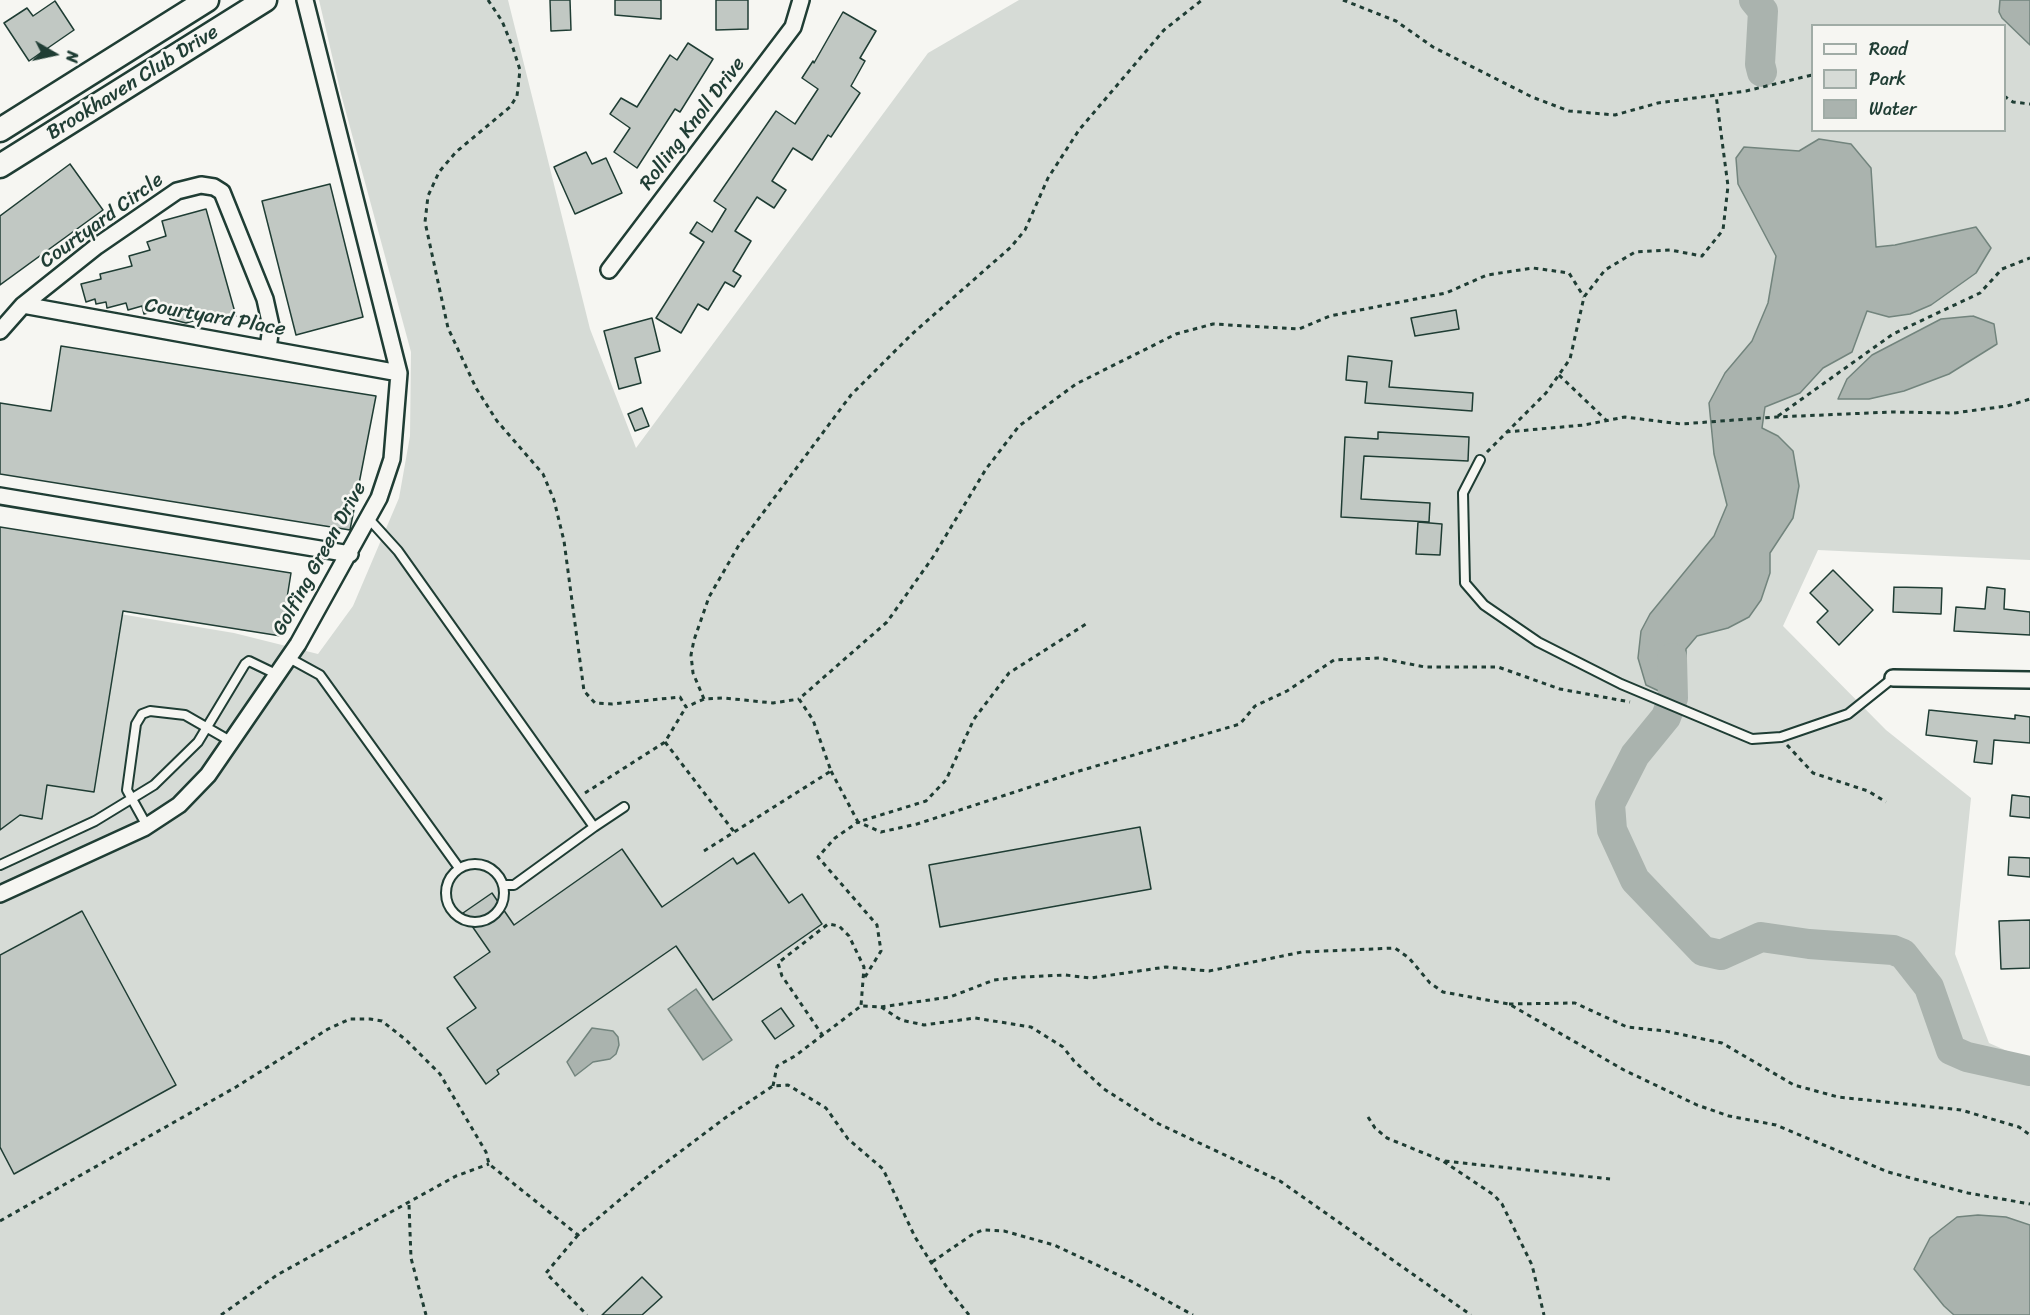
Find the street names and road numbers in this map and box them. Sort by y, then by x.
street label: Brookhaven Club Drive [43,20,223,146]
street label: Rolling Knoll Drive [635,53,751,195]
street label: Courtyard Circle [36,168,168,274]
street label: Courtyard Place [143,294,287,342]
street label: Golfing Green Drive [268,478,372,640]

